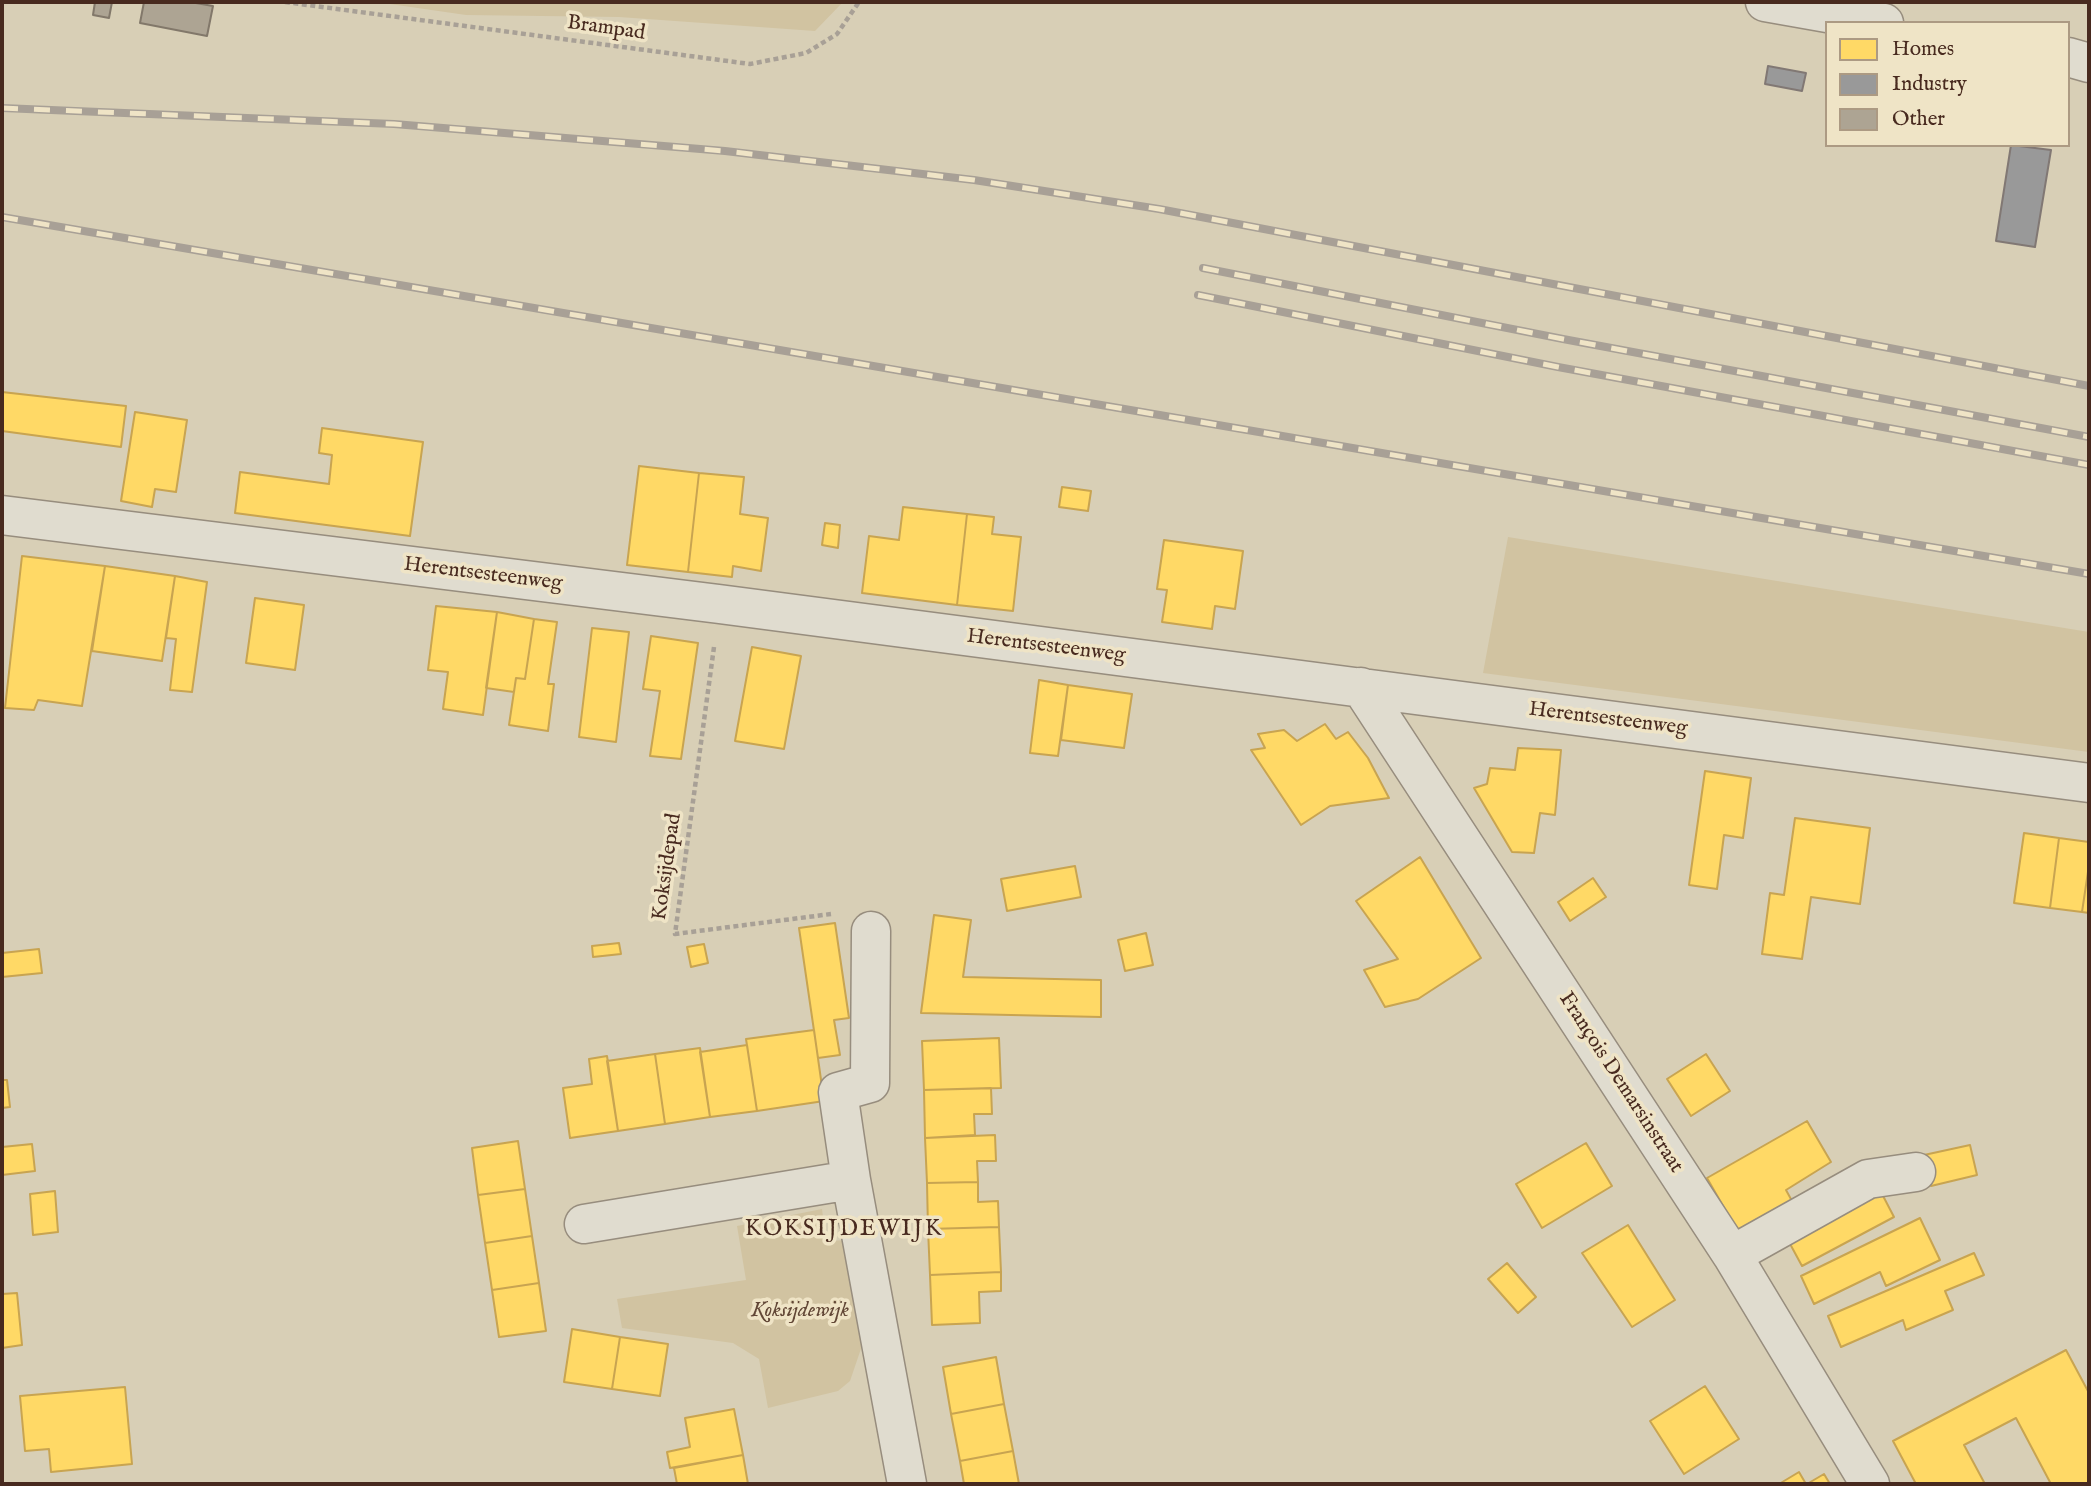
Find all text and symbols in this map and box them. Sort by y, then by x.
street label: Brampad [565,11,647,47]
legend [1825,21,2070,147]
text: Homes [1892,36,1954,63]
text: Industry [1892,71,1967,98]
text: Other [1892,106,1945,133]
street label: Herentsesteenweg [402,553,564,597]
street label: Herentsesteenweg [965,625,1127,669]
street label: Herentsesteenweg [1527,698,1689,742]
street label: Koksijdepad [648,812,688,922]
street label: François Demarsinstraat [1552,988,1688,1178]
district label: KOKSIJDEWIJK [746,1216,942,1244]
park label: Koksijdewijk [751,1299,849,1325]

